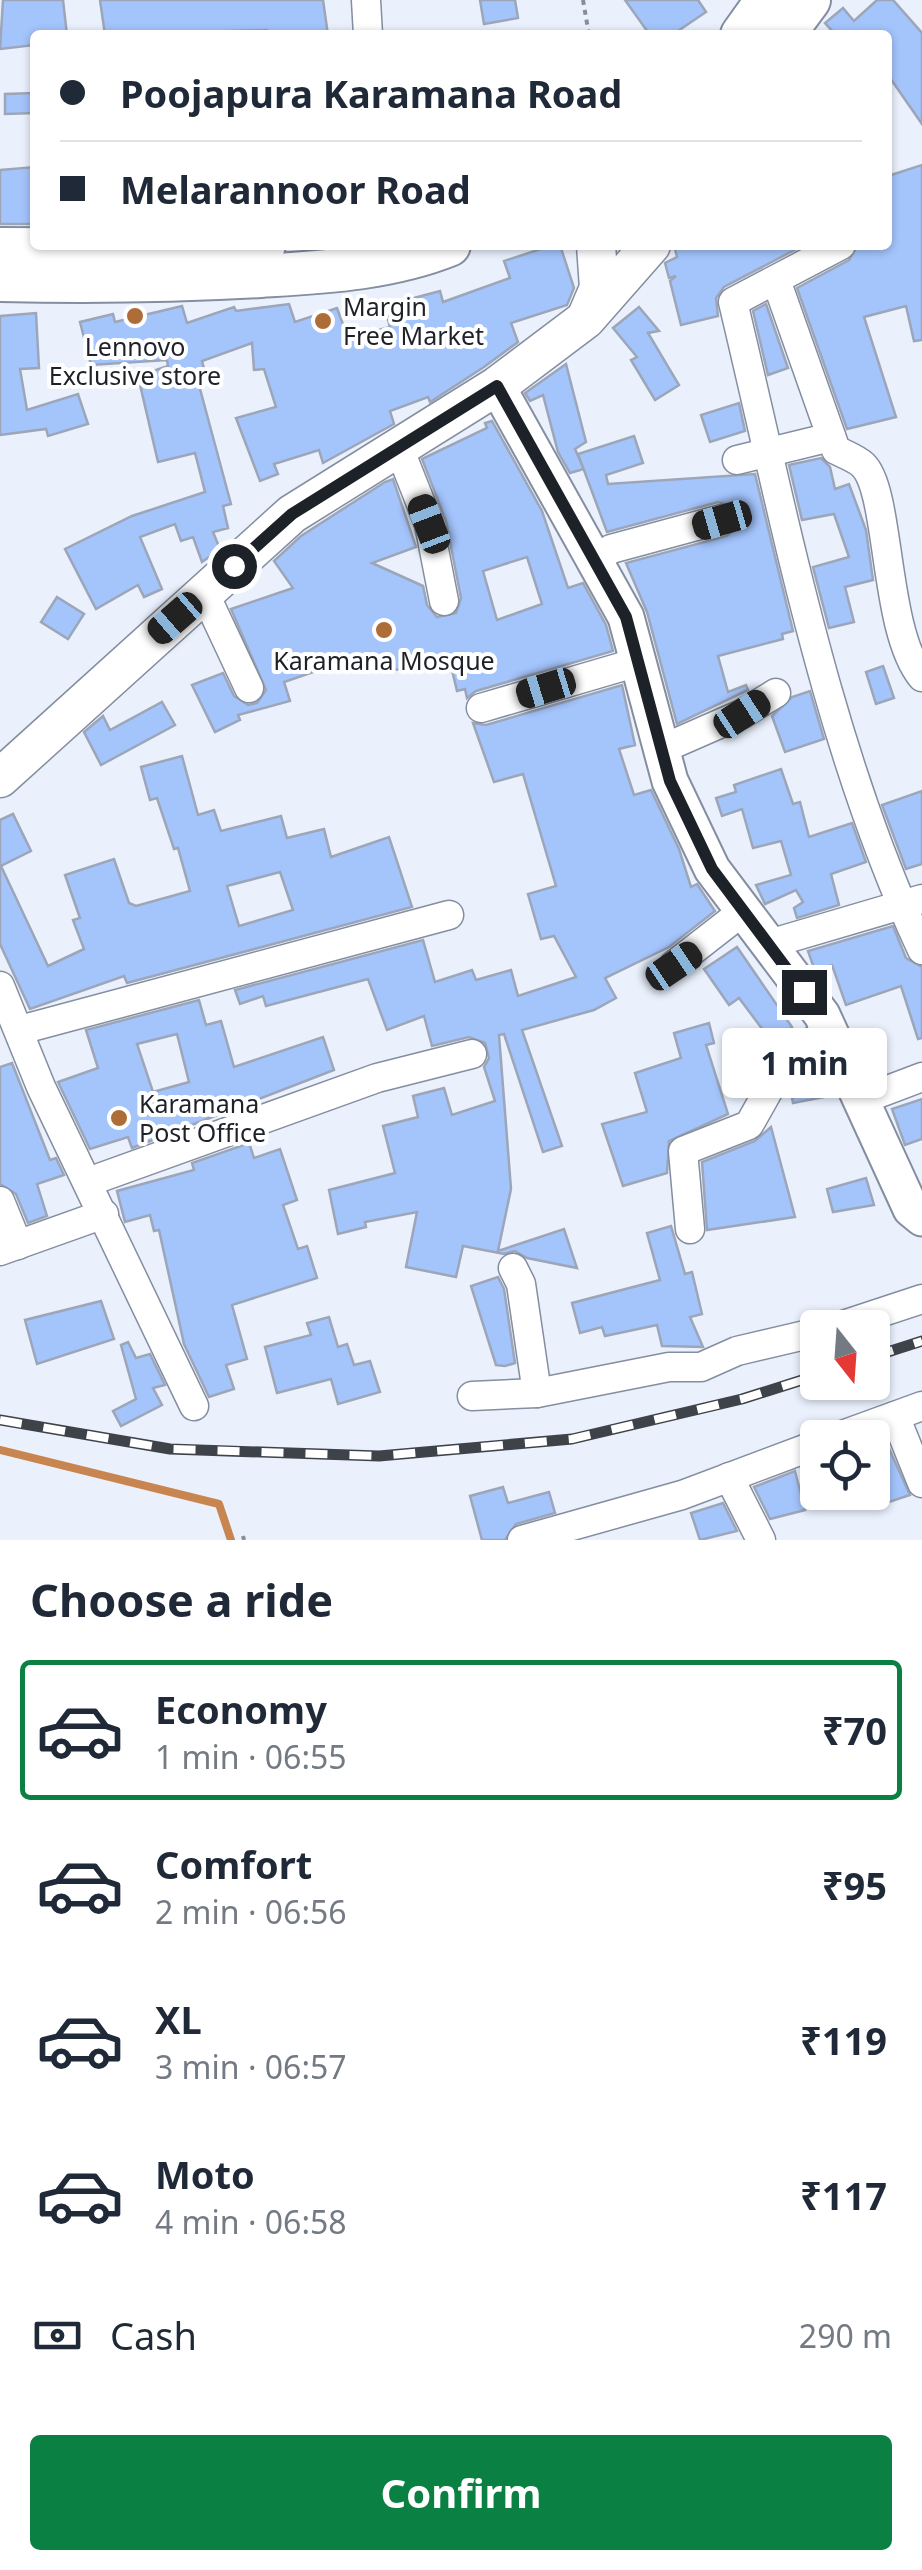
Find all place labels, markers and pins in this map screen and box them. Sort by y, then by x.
place label: Margin Free Market [343,289,484,352]
marker: Lennovo Exclusive store [124,305,146,327]
marker: Margin Free Market [312,310,334,332]
place label: Lennovo Exclusive store [49,329,221,392]
marker: Karamana Mosque [373,619,395,641]
place label: Karamana Mosque [273,643,495,677]
place label: Karamana Post Office [139,1086,266,1149]
marker: Karamana Post Office [108,1107,130,1129]

